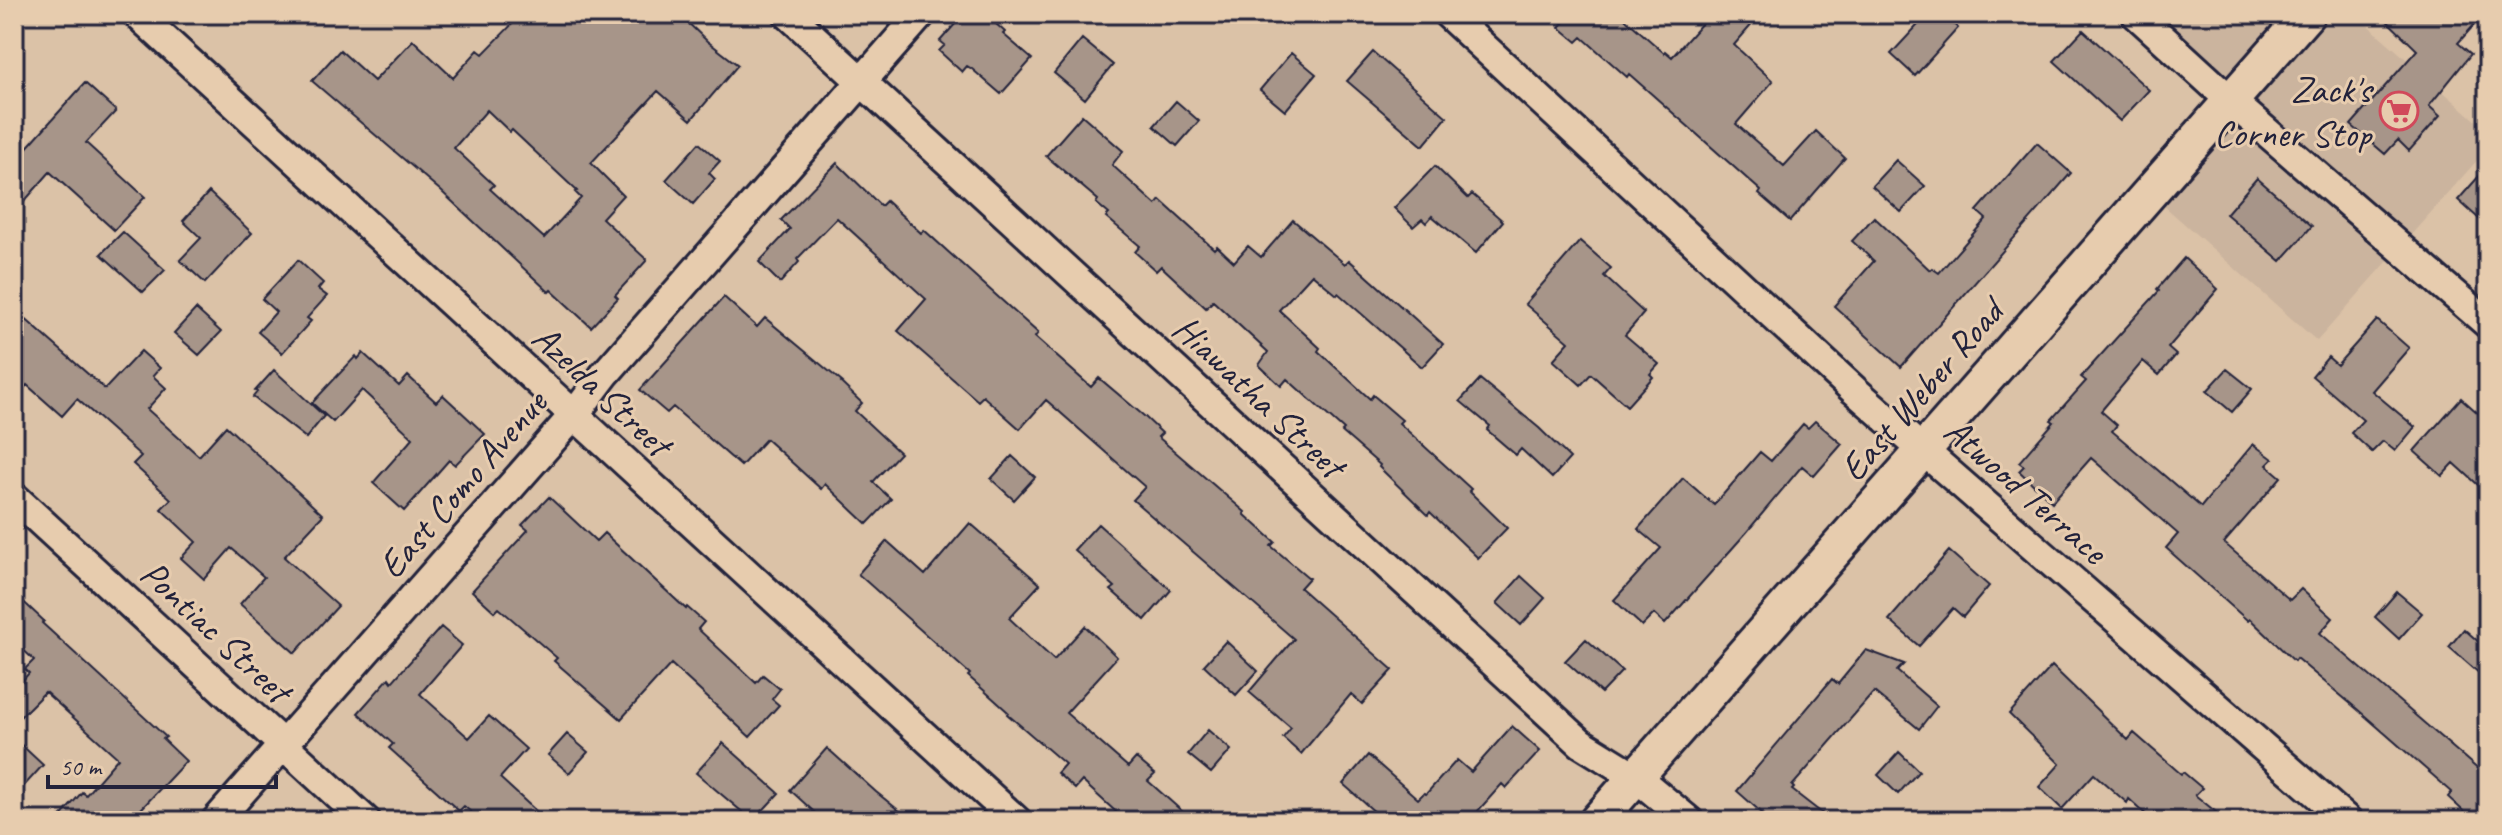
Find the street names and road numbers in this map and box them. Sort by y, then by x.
street label: East Weber Road [1830,285,2017,491]
street label: Hiawatha Street [1163,305,1358,491]
street label: Azelda Street [522,314,685,470]
street label: East Como Avenue [368,379,559,588]
street label: Atwood Terrace [1935,407,2119,576]
street label: Pontiac Street [131,550,305,716]

